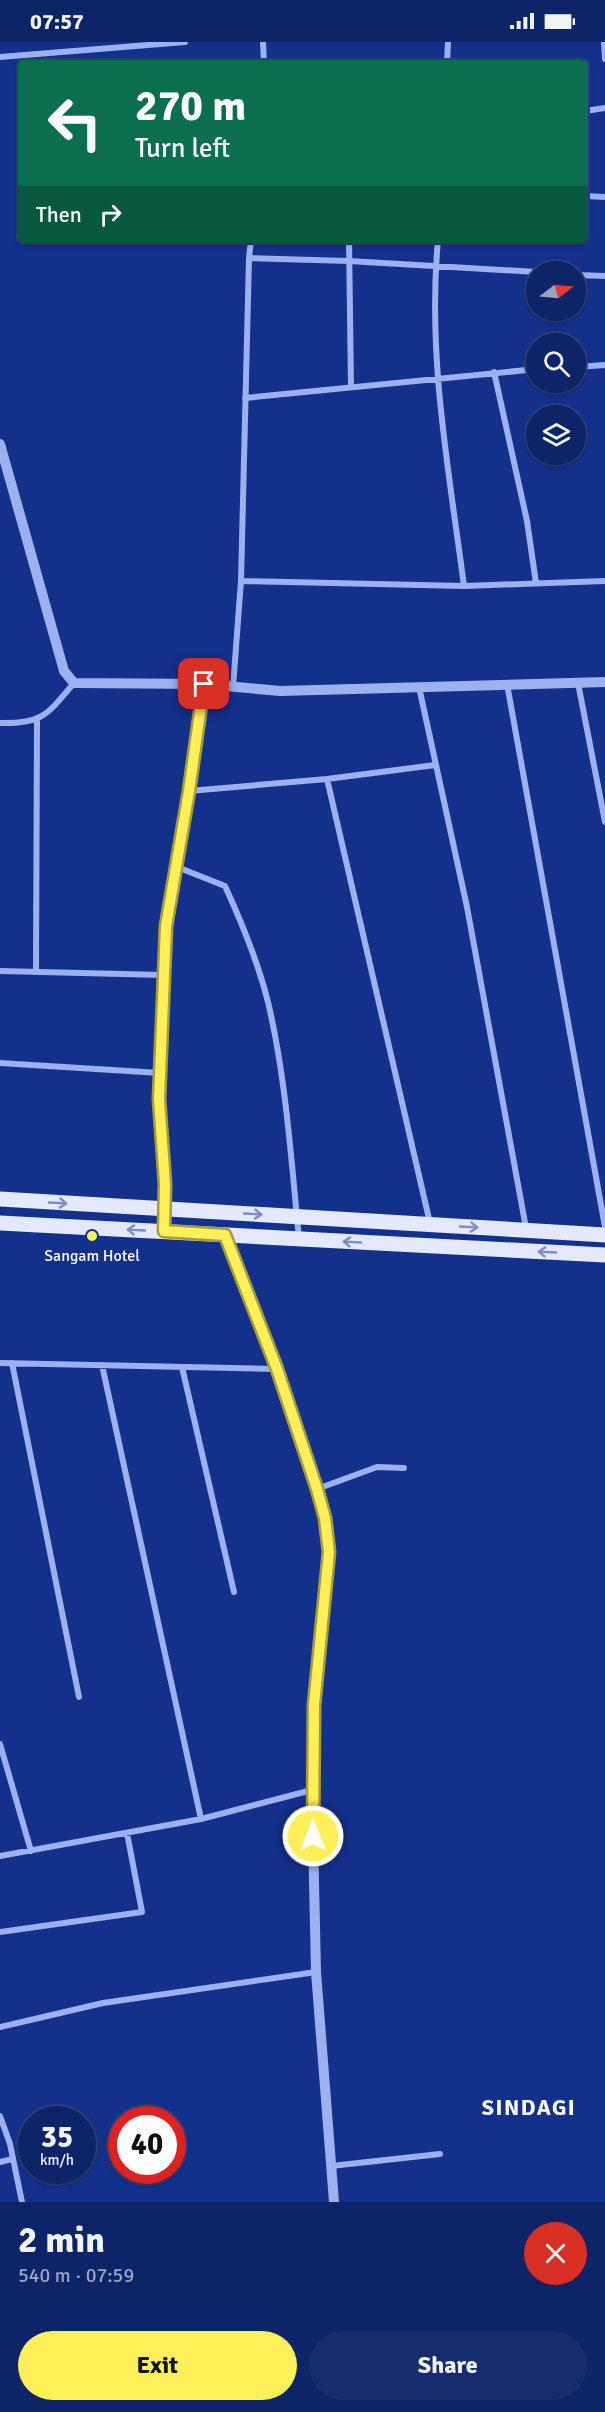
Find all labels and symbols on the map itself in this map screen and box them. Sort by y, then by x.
north arrow [526,261,586,321]
pin [178,658,229,709]
one-way arrow [48,1197,68,1208]
one-way arrow [243,1209,263,1220]
one-way arrow [458,1222,478,1233]
one-way arrow [127,1224,147,1235]
marker: Sangam Hotel [85,1229,99,1243]
one-way arrow [342,1236,362,1247]
place label: Sangam Hotel [44,1246,140,1266]
one-way arrow [537,1247,557,1258]
position arrow [281,1804,345,1868]
district label: SINDAGI [482,2094,576,2121]
speed limit sign: 40 [108,2106,186,2184]

